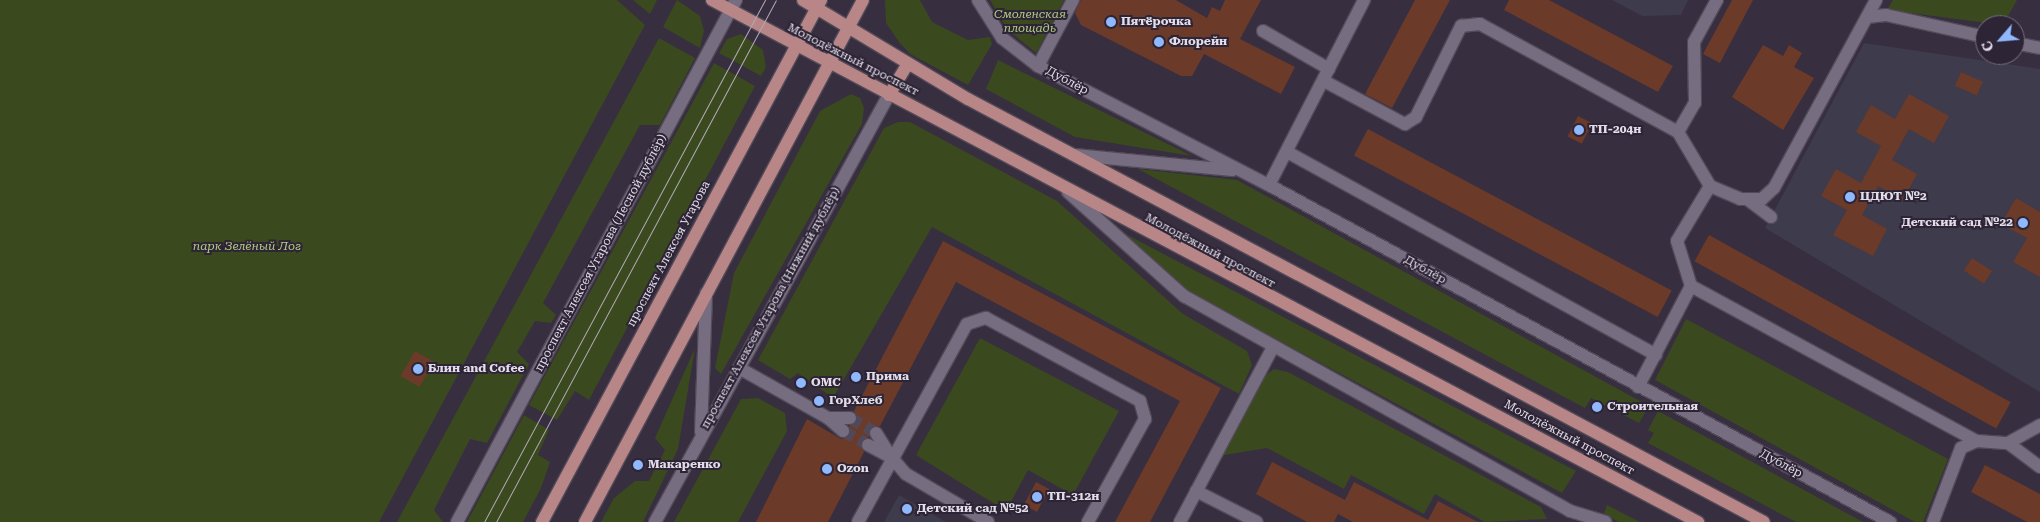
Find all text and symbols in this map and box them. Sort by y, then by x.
park label: Смоленская площадь [994,8,1066,36]
place label: Пятёрочка [1121,15,1191,29]
north arrow [1975,15,2025,65]
marker: Пятёрочка [1105,16,1117,28]
street label: Молодёжный проспект [785,21,921,99]
place label: Флорейн [1169,35,1227,49]
marker: Флорейн [1153,36,1165,48]
text: С [1978,38,1997,54]
street label: Дублёр [1043,64,1091,98]
place label: ТП-204н [1589,123,1641,137]
marker: ТП-204н [1573,124,1585,136]
street label: проспект Алексея Угарова (Лесной дублёр) [532,132,670,374]
street label: проспект Алексея Угарова [624,179,714,329]
street label: проспект Алексея Угарова (Нижний дублёр) [698,185,844,431]
place label: ЦДЮТ №2 [1860,190,1927,204]
marker: ЦДЮТ №2 [1844,191,1856,203]
street label: Молодёжный проспект [1142,211,1278,291]
place label: Детский сад №22 [1901,216,2013,230]
marker: Детский сад №22 [2017,217,2029,229]
park label: парк Зелёный Лог [193,240,301,254]
street label: Дублёр [1401,253,1449,287]
place label: Блин and Cofee [428,362,525,376]
marker: Блин and Cofee [412,363,424,375]
place label: Прима [866,370,909,384]
marker: Прима [850,371,862,383]
place label: ОМС [811,376,841,390]
marker: ОМС [795,377,807,389]
place label: ГорХлеб [829,394,883,408]
marker: ГорХлеб [813,395,825,407]
street label: Молодёжный проспект [1501,398,1637,478]
place label: Строительная [1607,400,1698,414]
marker: Строительная [1591,401,1603,413]
street label: Дублёр [1757,447,1805,481]
place label: Макаренко [648,458,721,472]
marker: Макаренко [632,459,644,471]
place label: Ozon [837,462,869,476]
marker: Ozon [821,463,833,475]
place label: ТП-312н [1047,490,1099,504]
marker: ТП-312н [1031,491,1043,503]
place label: Детский сад №52 [917,502,1029,516]
marker: Детский сад №52 [901,503,913,515]

